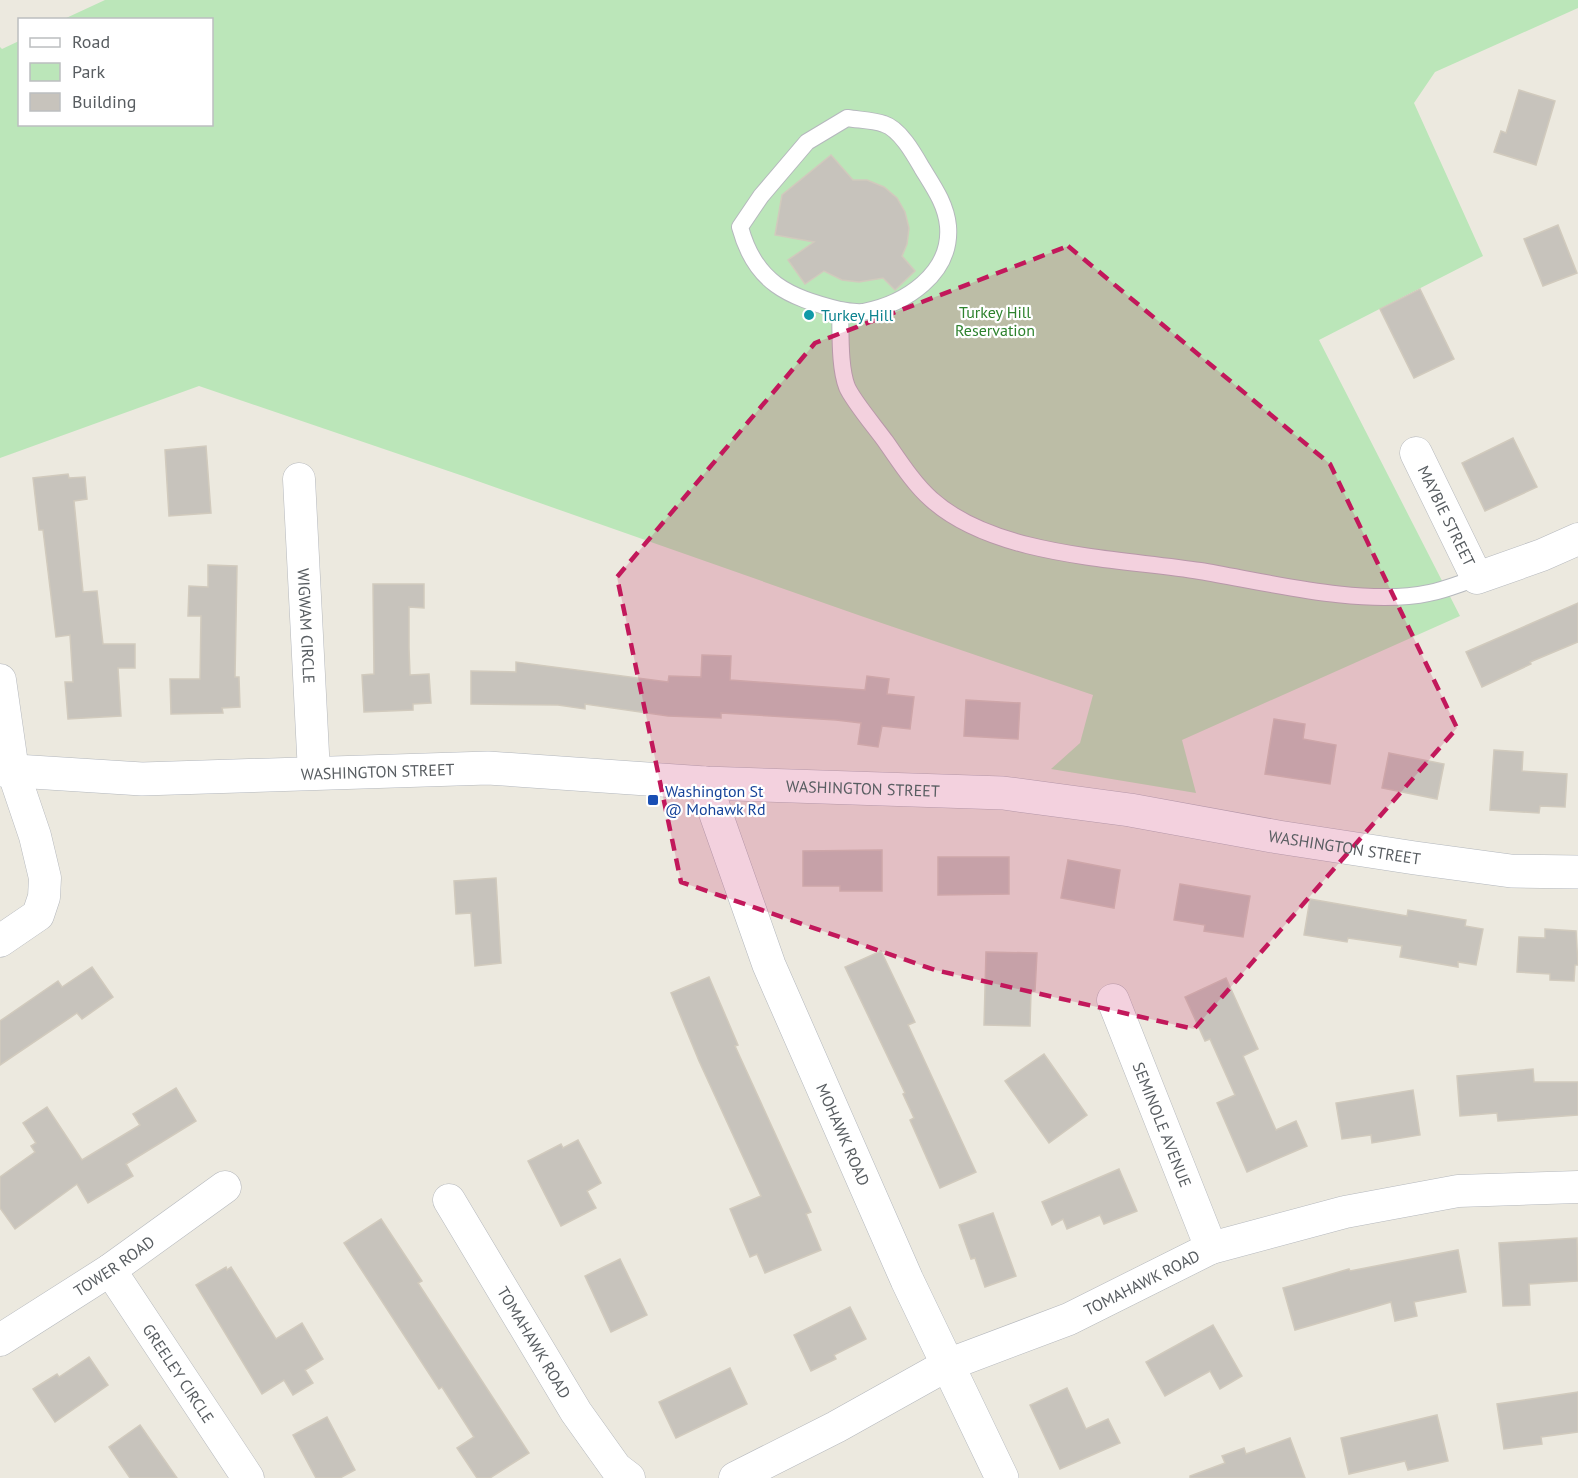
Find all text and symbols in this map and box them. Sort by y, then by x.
legend [18,18,213,126]
text: Road [72,30,110,53]
text: Park [72,60,105,83]
text: Building [72,90,136,113]
park label: Turkey Hill Reservation [955,302,1035,340]
place label: Turkey Hill [821,305,893,325]
marker: Turkey Hill [802,308,816,322]
street label: MAYBIE STREET [1414,462,1480,570]
street label: WIGWAM CIRCLE [294,568,319,684]
street label: WASHINGTON STREET [300,759,455,784]
street label: WASHINGTON STREET [786,776,940,801]
place label: Washington St @ Mohawk Rd [665,781,766,819]
marker: Washington St @ Mohawk Rd [646,793,660,807]
street label: WASHINGTON STREET [1267,825,1422,869]
street label: SEMINOLE AVENUE [1129,1059,1196,1190]
street label: MOHAWK ROAD [812,1080,874,1189]
street label: TOWER ROAD [70,1231,158,1301]
street label: TOMAHAWK ROAD [1081,1245,1203,1320]
street label: TOMAHAWK ROAD [493,1283,575,1402]
street label: GREELEY CIRCLE [138,1320,219,1427]

